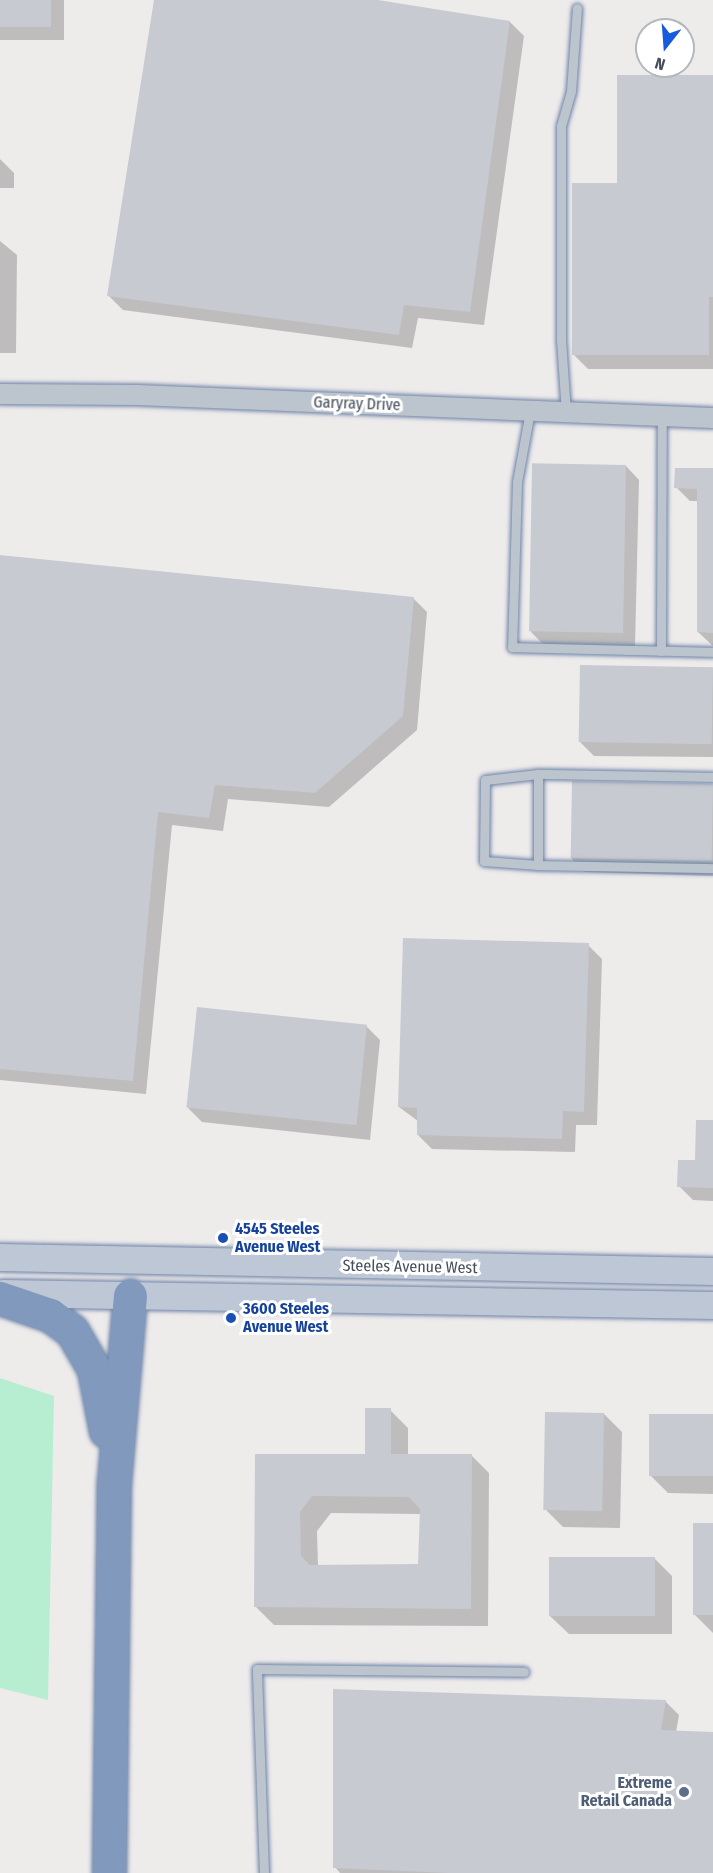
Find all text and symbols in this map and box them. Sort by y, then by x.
north arrow [635,18,695,78]
text: N [653,53,668,74]
street label: Garyray Drive [313,393,401,415]
place label: 4545 Steeles Avenue West [235,1219,320,1257]
marker: 4545 Steeles Avenue West [216,1231,230,1245]
street label: Steeles Avenue West [342,1256,478,1278]
place label: 3600 Steeles Avenue West [243,1299,329,1337]
marker: 3600 Steeles Avenue West [224,1311,238,1325]
place label: Extreme Retail Canada [581,1773,672,1811]
marker: Extreme Retail Canada [677,1785,691,1799]

